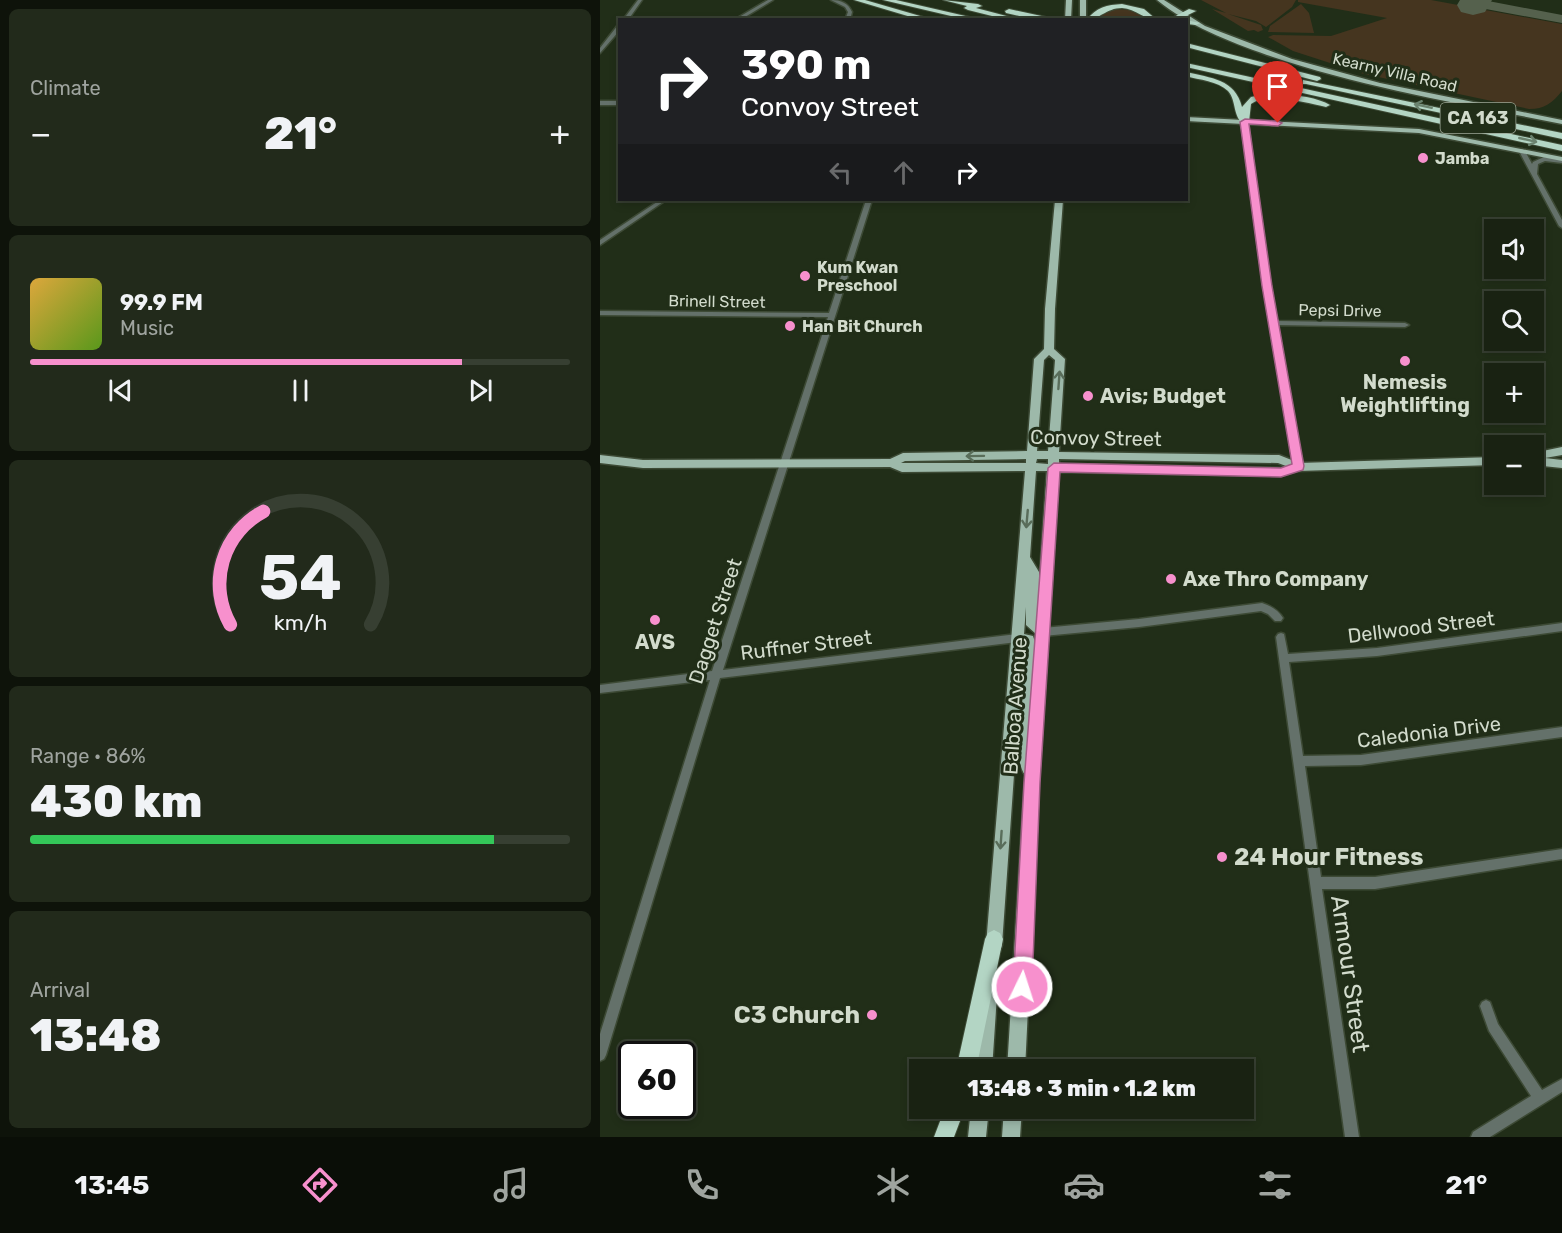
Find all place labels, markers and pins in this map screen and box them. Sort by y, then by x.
pin [1252,61,1303,123]
place label: Jamba [1435,149,1489,168]
marker: Jamba [1416,151,1430,165]
place label: Kum Kwan Preschool [817,258,898,295]
marker: Kum Kwan Preschool [798,269,812,283]
place label: Han Bit Church [802,317,923,336]
marker: Han Bit Church [783,319,797,333]
marker: Nemesis Weightlifting [1398,354,1412,368]
place label: Nemesis Weightlifting [1340,370,1470,417]
place label: Avis; Budget [1100,384,1226,408]
marker: Avis; Budget [1081,389,1095,403]
place label: Axe Thro Company [1183,567,1369,591]
marker: Axe Thro Company [1164,572,1178,586]
marker: AVS [648,613,662,627]
place label: AVS [635,630,675,654]
place label: 24 Hour Fitness [1234,843,1424,871]
marker: 24 Hour Fitness [1215,850,1229,864]
place label: C3 Church [734,1001,860,1029]
marker: C3 Church [865,1008,879,1022]

